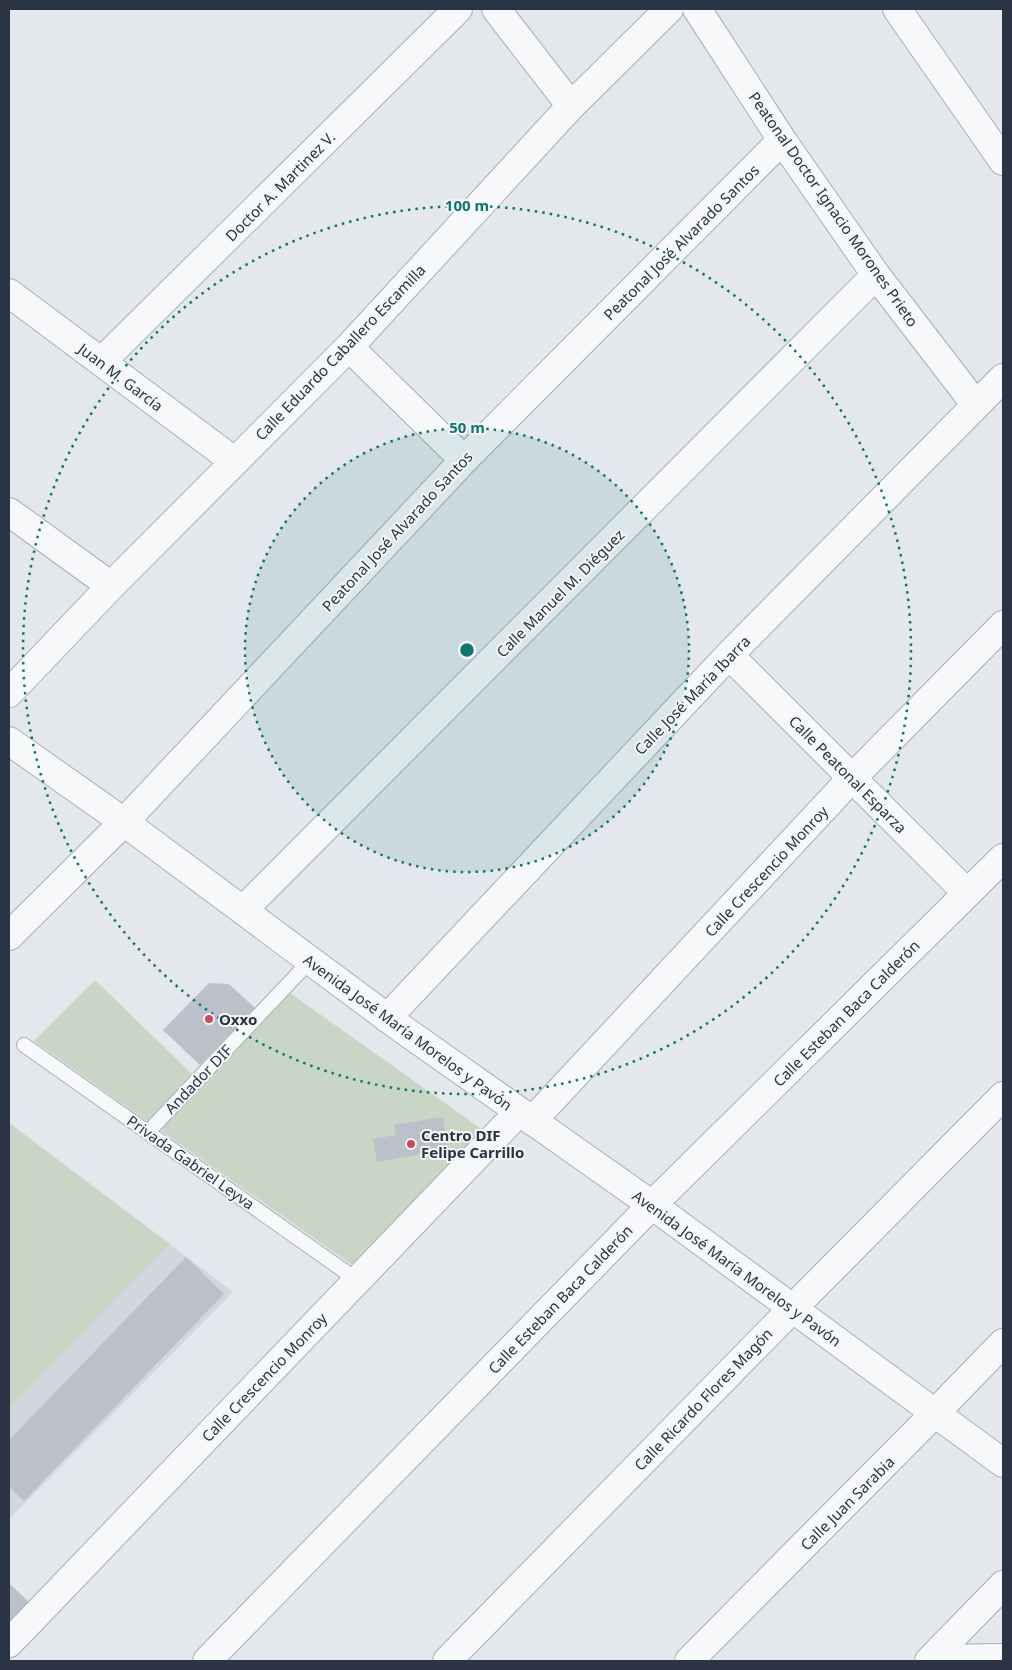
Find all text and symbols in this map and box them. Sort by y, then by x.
street label: Peatonal Doctor Ignacio Morones Prieto [745,88,923,330]
street label: Doctor A. Martinez V. [221,127,339,245]
street label: Peatonal José Alvarado Santos [599,160,763,324]
text: 100 m [445,195,489,215]
street label: Calle Eduardo Caballero Escamilla [250,260,430,444]
street label: Juan M. García [73,337,167,415]
text: 50 m [449,417,485,437]
street label: Peatonal José Alvarado Santos [317,447,477,615]
street label: Calle Manuel M. Diéguez [492,525,628,661]
street label: Calle José María Ibarra [630,631,754,759]
centre of rings [458,641,476,659]
street label: Calle Peatonal Esparza [785,711,911,837]
street label: Calle Crescencio Monroy [700,801,832,941]
street label: Calle Esteban Baca Calderón [768,935,924,1091]
street label: Avenida José María Morelos y Pavón [300,949,516,1115]
place label: Oxxo [219,1009,257,1029]
marker: Oxxo [203,1013,215,1025]
street label: Andador DIF [160,1040,236,1118]
street label: Privada Gabriel Leyva [123,1110,259,1214]
place label: Centro DIF Felipe Carrillo [421,1125,524,1162]
marker: Centro DIF Felipe Carrillo [405,1138,417,1150]
street label: Avenida José María Morelos y Pavón [629,1185,845,1351]
street label: Calle Esteban Baca Calderón [483,1220,637,1378]
street label: Calle Crescencio Monroy [197,1308,331,1446]
street label: Calle Ricardo Flores Magón [630,1323,776,1475]
street label: Calle Juan Sarabia [796,1452,898,1554]

